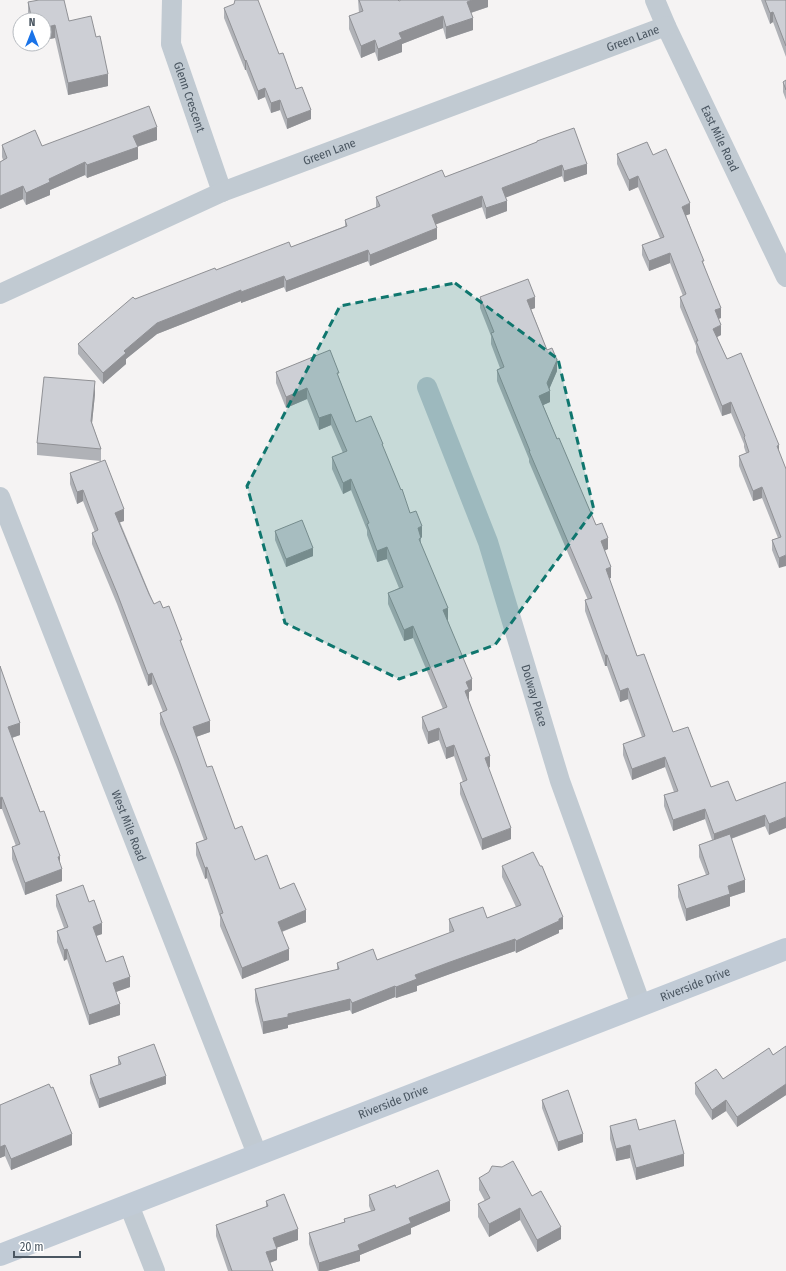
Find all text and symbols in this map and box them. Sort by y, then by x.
north arrow [12,12,52,52]
text: N [29,16,35,29]
street label: Green Lane [605,22,661,55]
street label: Glenn Crescent [171,60,208,134]
street label: East Mile Road [698,103,742,174]
street label: Green Lane [301,136,358,168]
street label: Dolway Place [518,663,550,728]
street label: West Mile Road [108,788,149,863]
street label: Riverside Drive [658,964,732,1004]
street label: Riverside Drive [356,1082,430,1122]
scale bar [14,1233,80,1259]
text: 20 m [20,1240,44,1254]

